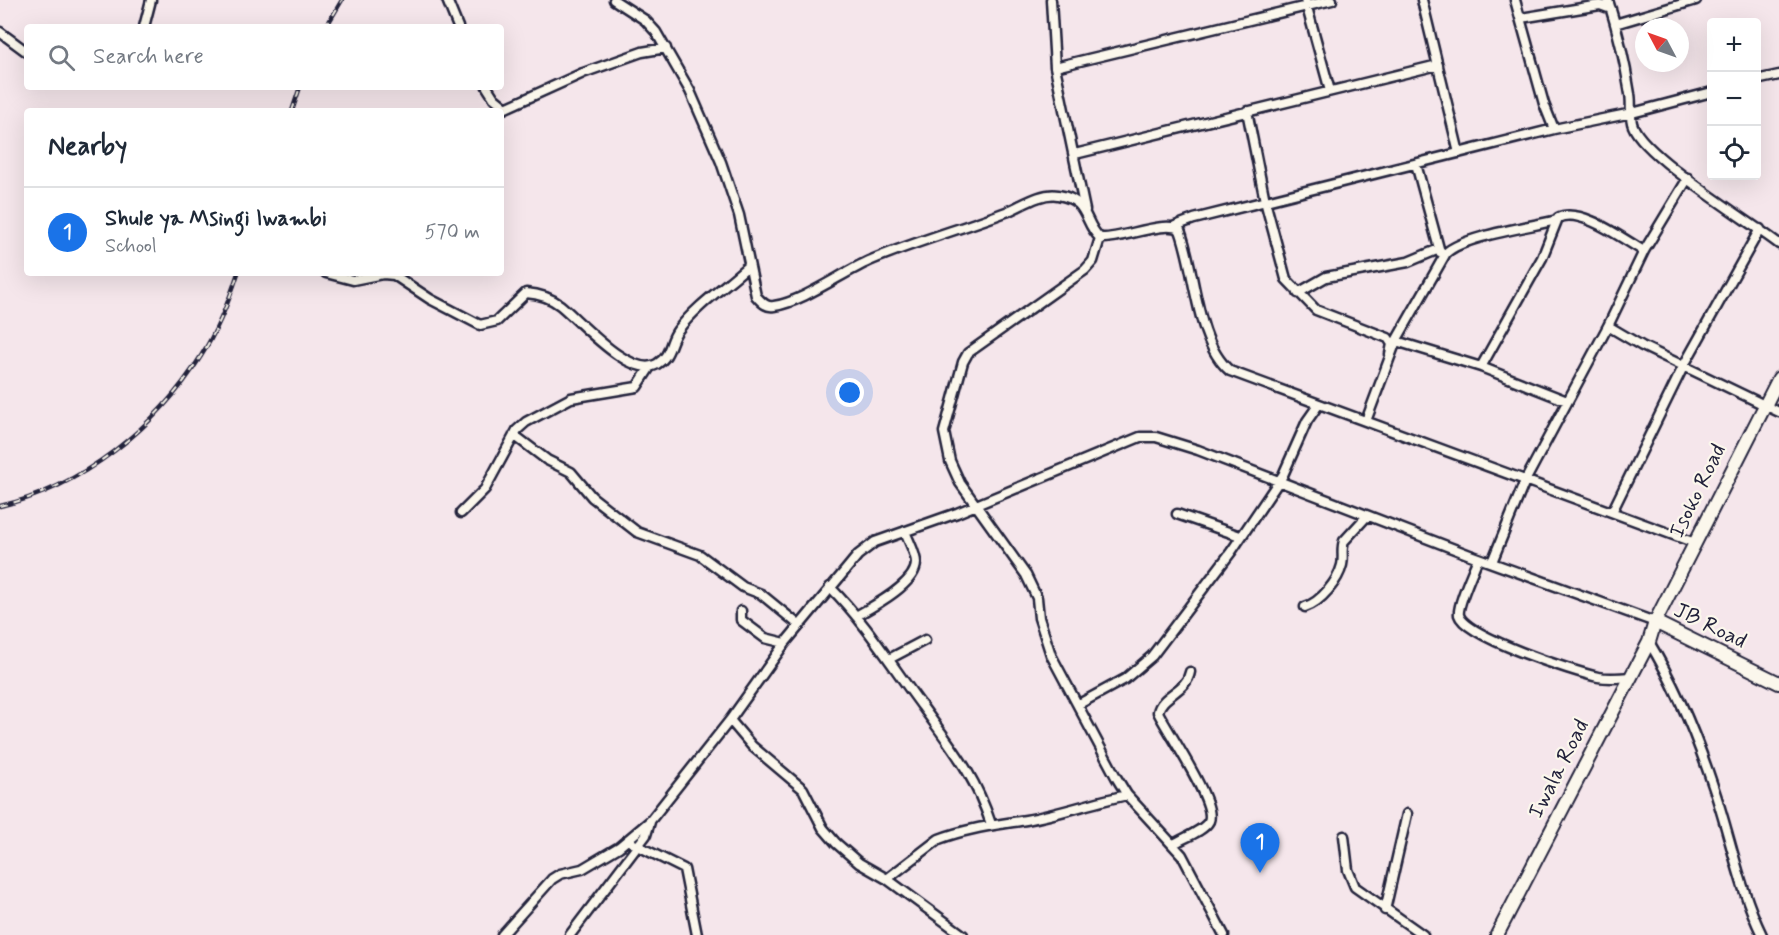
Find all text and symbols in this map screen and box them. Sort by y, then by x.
north arrow [1635,18,1689,72]
map controls [1707,18,1761,180]
button: + [1707,18,1761,72]
search box [24,24,504,90]
icon: search [45,41,78,74]
text: Search here [93,43,204,71]
button: − [1707,72,1761,126]
button: locate [1707,126,1761,180]
text: Nearby [48,130,127,164]
text: Shule ya Msingi Iwambi [105,205,327,233]
text: 1 [63,219,72,246]
text: 570 m [425,219,480,246]
text: School [105,233,157,260]
your location [835,378,864,407]
street label: Isoko Road [1663,439,1733,543]
street label: JB Road [1669,596,1751,656]
street label: Iwala Road [1522,715,1596,823]
pin: 1 [1240,824,1280,873]

